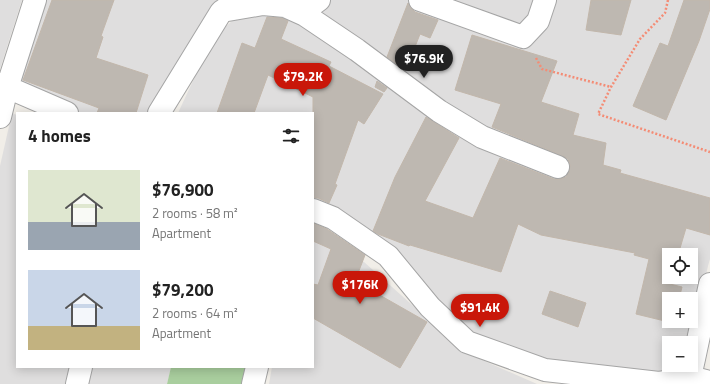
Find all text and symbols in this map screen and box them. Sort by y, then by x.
pin: $76.9K [391,45,457,79]
text: $76.9K [404,48,444,68]
pin: $79.2K [270,63,336,97]
text: $79.2K [283,66,323,86]
text: 4 homes [28,123,91,149]
icon: filters [280,125,302,147]
text: $76,900 [152,177,214,203]
icon: home [60,186,108,234]
text: 2 rooms · 58 m² [152,203,238,223]
text: Apartment [152,223,211,243]
map controls [662,248,698,372]
button: locate [662,248,698,284]
pin: $176K [332,271,388,305]
text: $176K [342,274,378,294]
text: $79,200 [152,277,214,303]
icon: home [60,286,108,334]
button: + [662,292,698,328]
pin: $91.4K [447,294,513,328]
text: $91.4K [460,297,500,317]
text: 2 rooms · 64 m² [152,303,238,323]
text: Apartment [152,323,211,343]
button: − [662,336,698,372]

